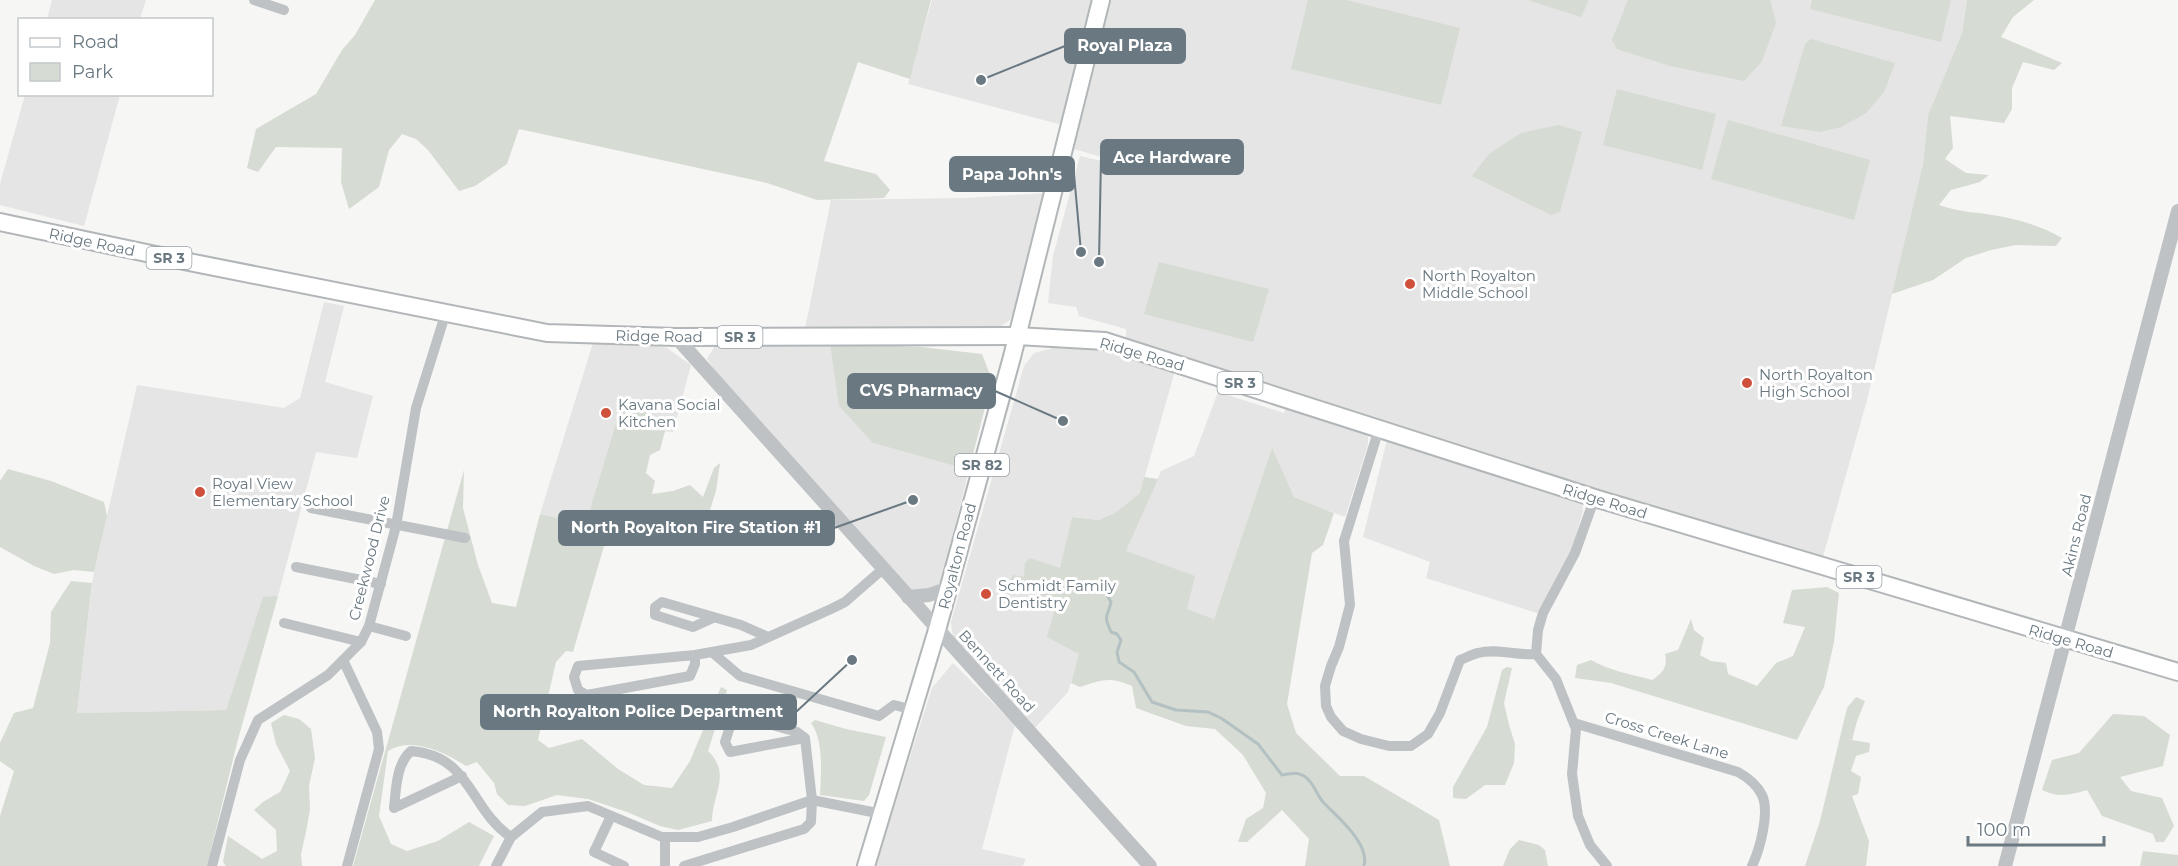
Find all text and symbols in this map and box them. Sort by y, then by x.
legend [18,18,213,96]
callout: Royal Plaza [1065,29,1185,63]
text: Road [72,31,119,53]
text: Royal Plaza [1077,36,1173,55]
text: Park [72,61,113,83]
callout: Ace Hardware [1101,140,1243,174]
text: Ace Hardware [1112,148,1231,167]
callout: Papa John's [950,157,1074,191]
text: Papa John's [962,165,1063,184]
street label: Ridge Road [47,224,137,260]
road number: SR 3 [146,247,192,269]
place label: North Royalton Middle School [1422,266,1536,302]
marker: North Royalton Middle School [1403,277,1417,291]
street label: Ridge Road [615,326,703,346]
road number: SR 3 [718,326,762,348]
street label: Ridge Road [1097,333,1187,375]
place label: North Royalton High School [1759,365,1873,401]
road number: SR 3 [1218,372,1262,394]
callout: CVS Pharmacy [848,374,995,408]
marker: North Royalton High School [1740,376,1754,390]
text: CVS Pharmacy [859,381,983,400]
place label: Kavana Social Kitchen [618,395,721,431]
marker: Kavana Social Kitchen [599,406,613,420]
road number: SR 82 [955,454,1009,476]
place label: Royal View Elementary School [212,474,353,510]
street label: Ridge Road [1560,479,1650,523]
marker: Royal View Elementary School [193,485,207,499]
street label: Akins Road [2057,492,2095,578]
street label: Creekwood Drive [344,493,394,623]
street label: Royalton Road [934,501,980,611]
callout: North Royalton Fire Station #1 [559,511,834,545]
text: North Royalton Fire Station #1 [571,518,821,537]
road number: SR 3 [1836,566,1882,588]
place label: Schmidt Family Dentistry [998,576,1117,612]
marker: Schmidt Family Dentistry [979,587,993,601]
street label: Ridge Road [2026,620,2116,662]
street label: Bennett Road [955,626,1039,716]
callout: North Royalton Police Department [481,695,796,729]
text: North Royalton Police Department [493,702,783,721]
street label: Cross Creek Lane [1603,707,1731,763]
scale bar [1968,809,2104,847]
text: 100 m [1977,819,2031,841]

